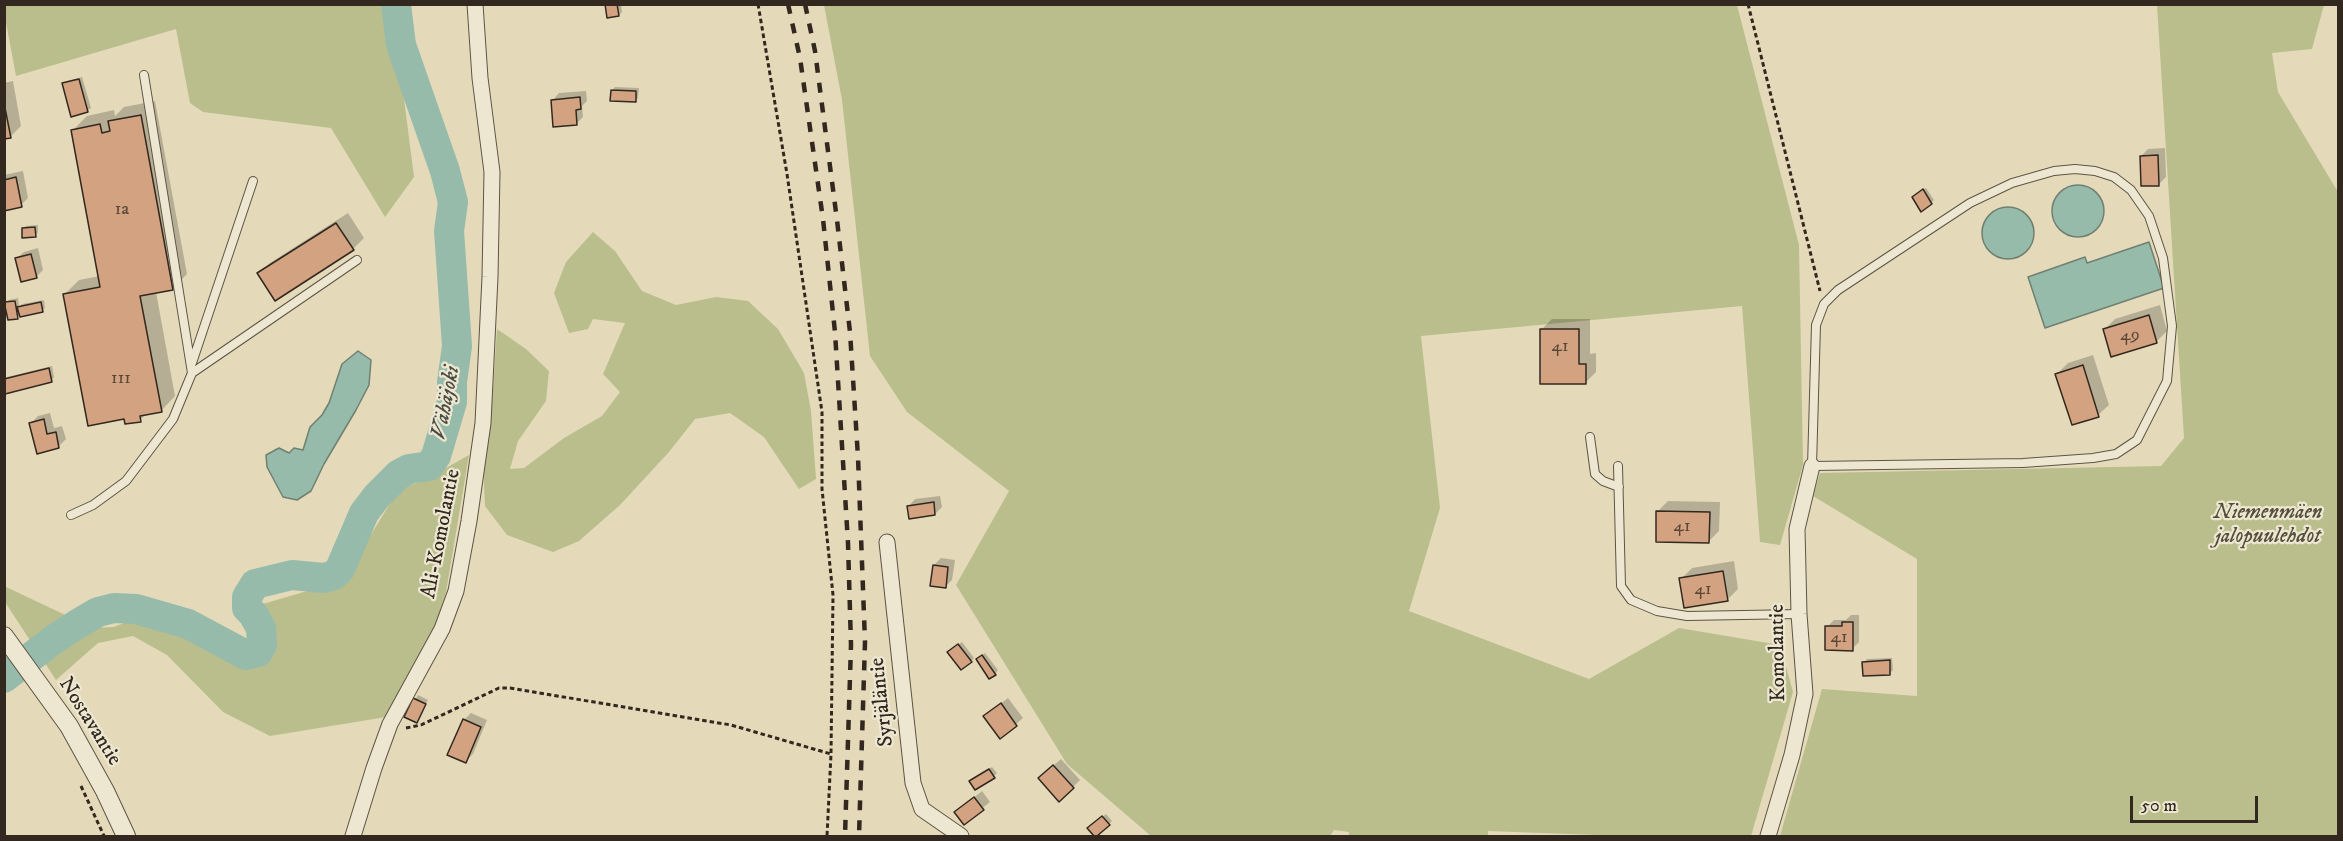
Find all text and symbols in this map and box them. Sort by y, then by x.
house number: 1a [115,199,129,221]
house number: 49 [2120,325,2140,347]
house number: 41 [1552,336,1568,358]
water label: Vähäjoki [427,364,467,442]
house number: 111 [111,368,131,390]
street label: Ali-Komolantie [417,467,467,601]
park label: Niemenmäen jalopuulehdot [2214,501,2322,551]
house number: 41 [1674,516,1690,538]
house number: 41 [1695,579,1711,601]
street label: Komolantie [1766,604,1792,702]
house number: 41 [1831,627,1847,649]
street label: Syrjäläntie [866,656,900,748]
street label: Nostavantie [52,673,126,771]
scale bar [2133,784,2260,822]
text: 50 m [2141,795,2177,817]

